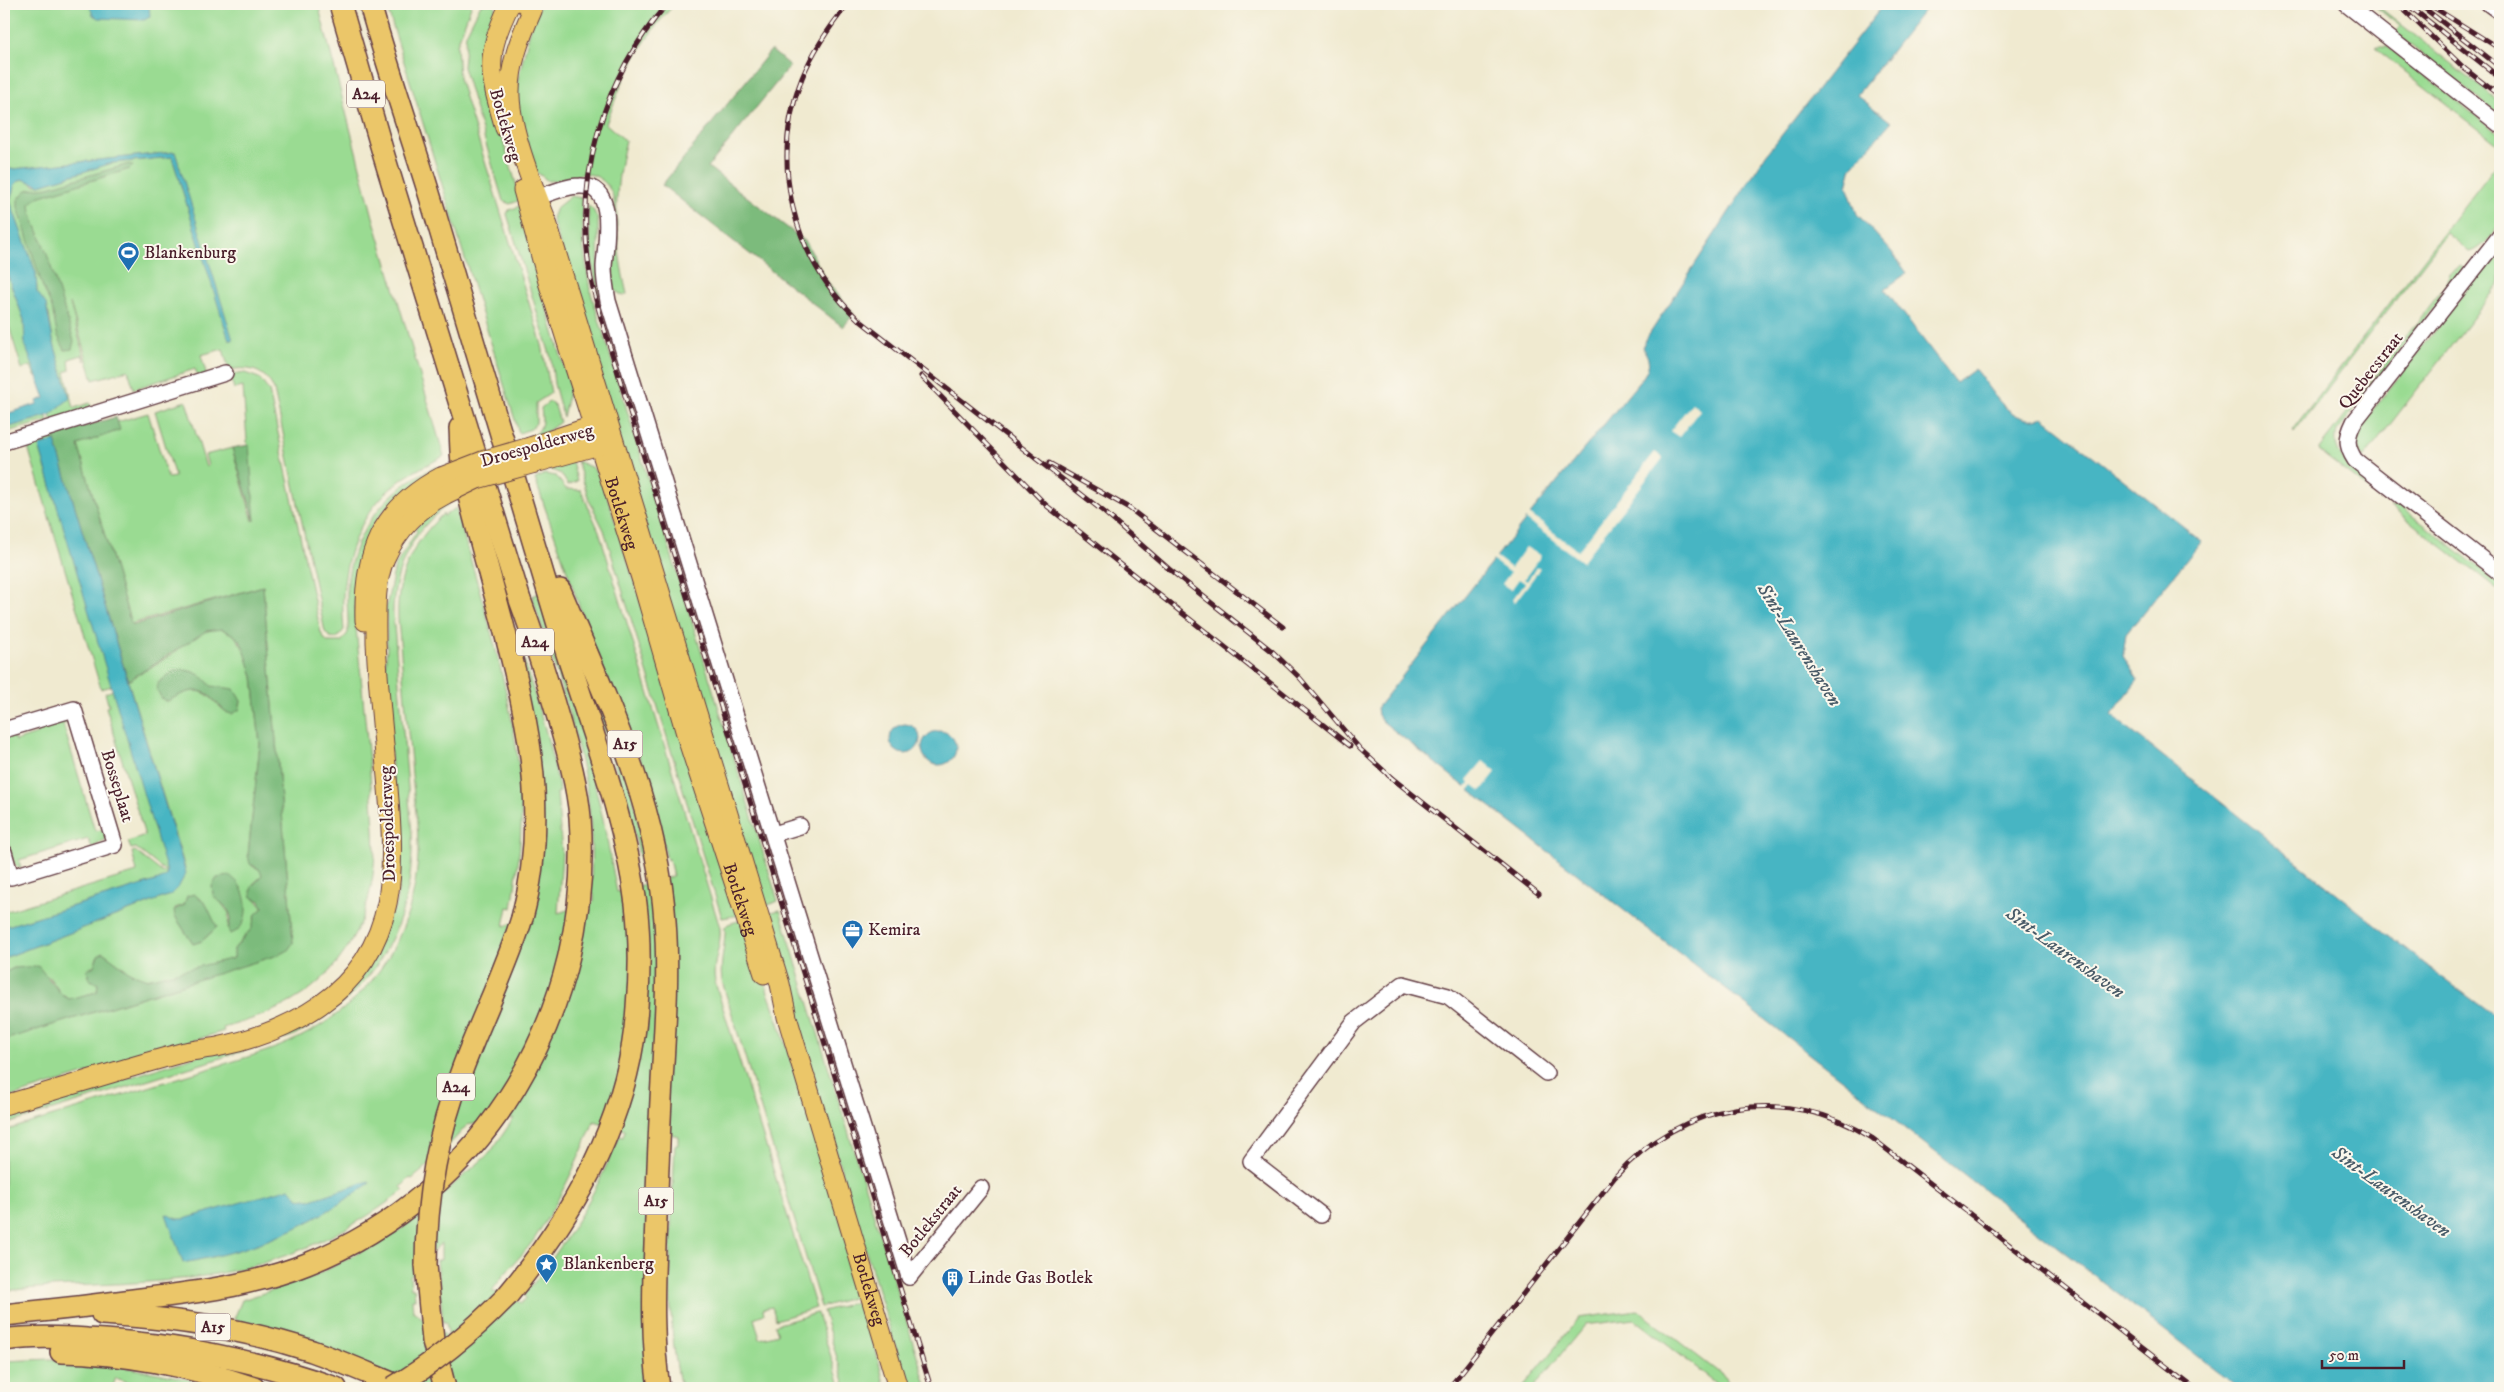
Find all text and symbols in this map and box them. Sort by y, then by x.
road number: A24 [347,80,385,108]
street label: Botlekweg [484,86,526,164]
sports icon: Blankenburg [116,241,140,272]
place label: Blankenburg [144,242,236,264]
street label: Quebecstraat [2334,328,2408,414]
street label: Droespolderweg [478,419,596,473]
street label: Botlekweg [599,474,643,553]
water label: Sint-Laurenshaven [1751,578,1846,711]
road number: A24 [516,628,554,656]
road number: A15 [608,731,642,758]
street label: Bosseplaat [96,747,139,825]
street label: Droespolderweg [375,765,401,883]
street label: Botlekweg [718,860,762,939]
water label: Sint-Laurenshaven [2000,902,2129,1004]
office icon: Kemira [840,918,864,949]
place label: Kemira [868,919,921,941]
road number: A24 [437,1074,475,1100]
water label: Sint-Laurenshaven [2326,1141,2455,1243]
street label: Botlekstraat [895,1180,967,1262]
road number: A15 [638,1188,674,1214]
street label: Botlekweg [847,1250,890,1329]
place icon: Blankenberg [535,1252,559,1283]
place label: Blankenberg [563,1253,654,1275]
building icon: Linde Gas Botlek [940,1266,964,1297]
place label: Linde Gas Botlek [968,1267,1093,1289]
road number: A15 [196,1314,230,1340]
scale bar [2322,1337,2404,1369]
text: 50 m [2329,1346,2359,1365]

